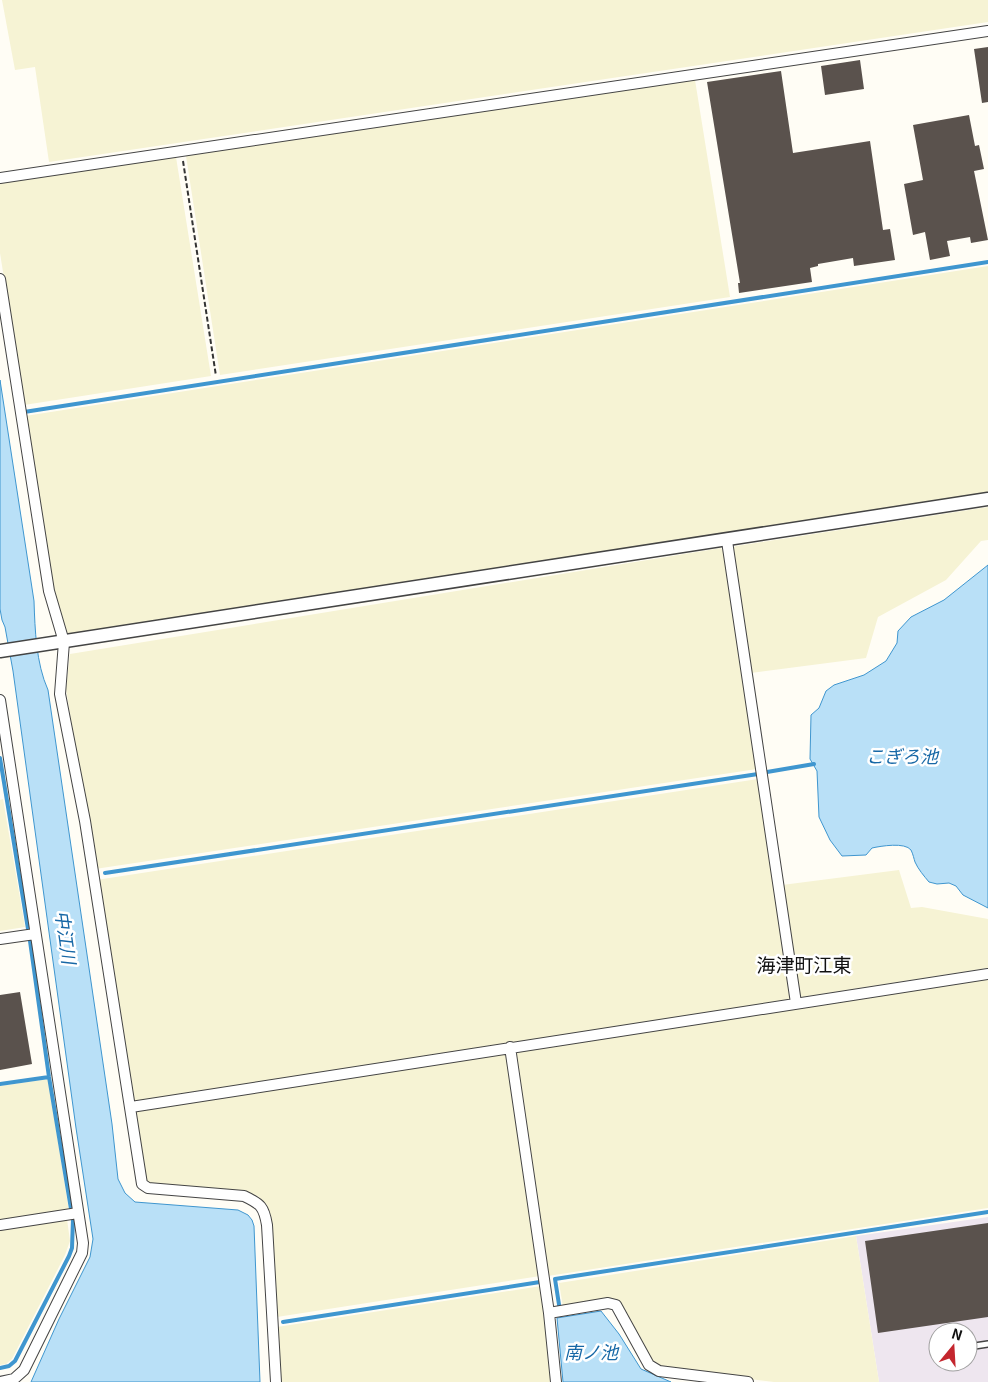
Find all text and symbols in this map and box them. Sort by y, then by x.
water label: こぎろ池 [866,742,940,768]
water label: 中江川 [50,908,84,968]
district label: 海津町江東 [756,950,852,977]
north arrow [928,1322,978,1372]
text: N [949,1323,965,1345]
water label: 南ノ池 [564,1338,620,1364]

